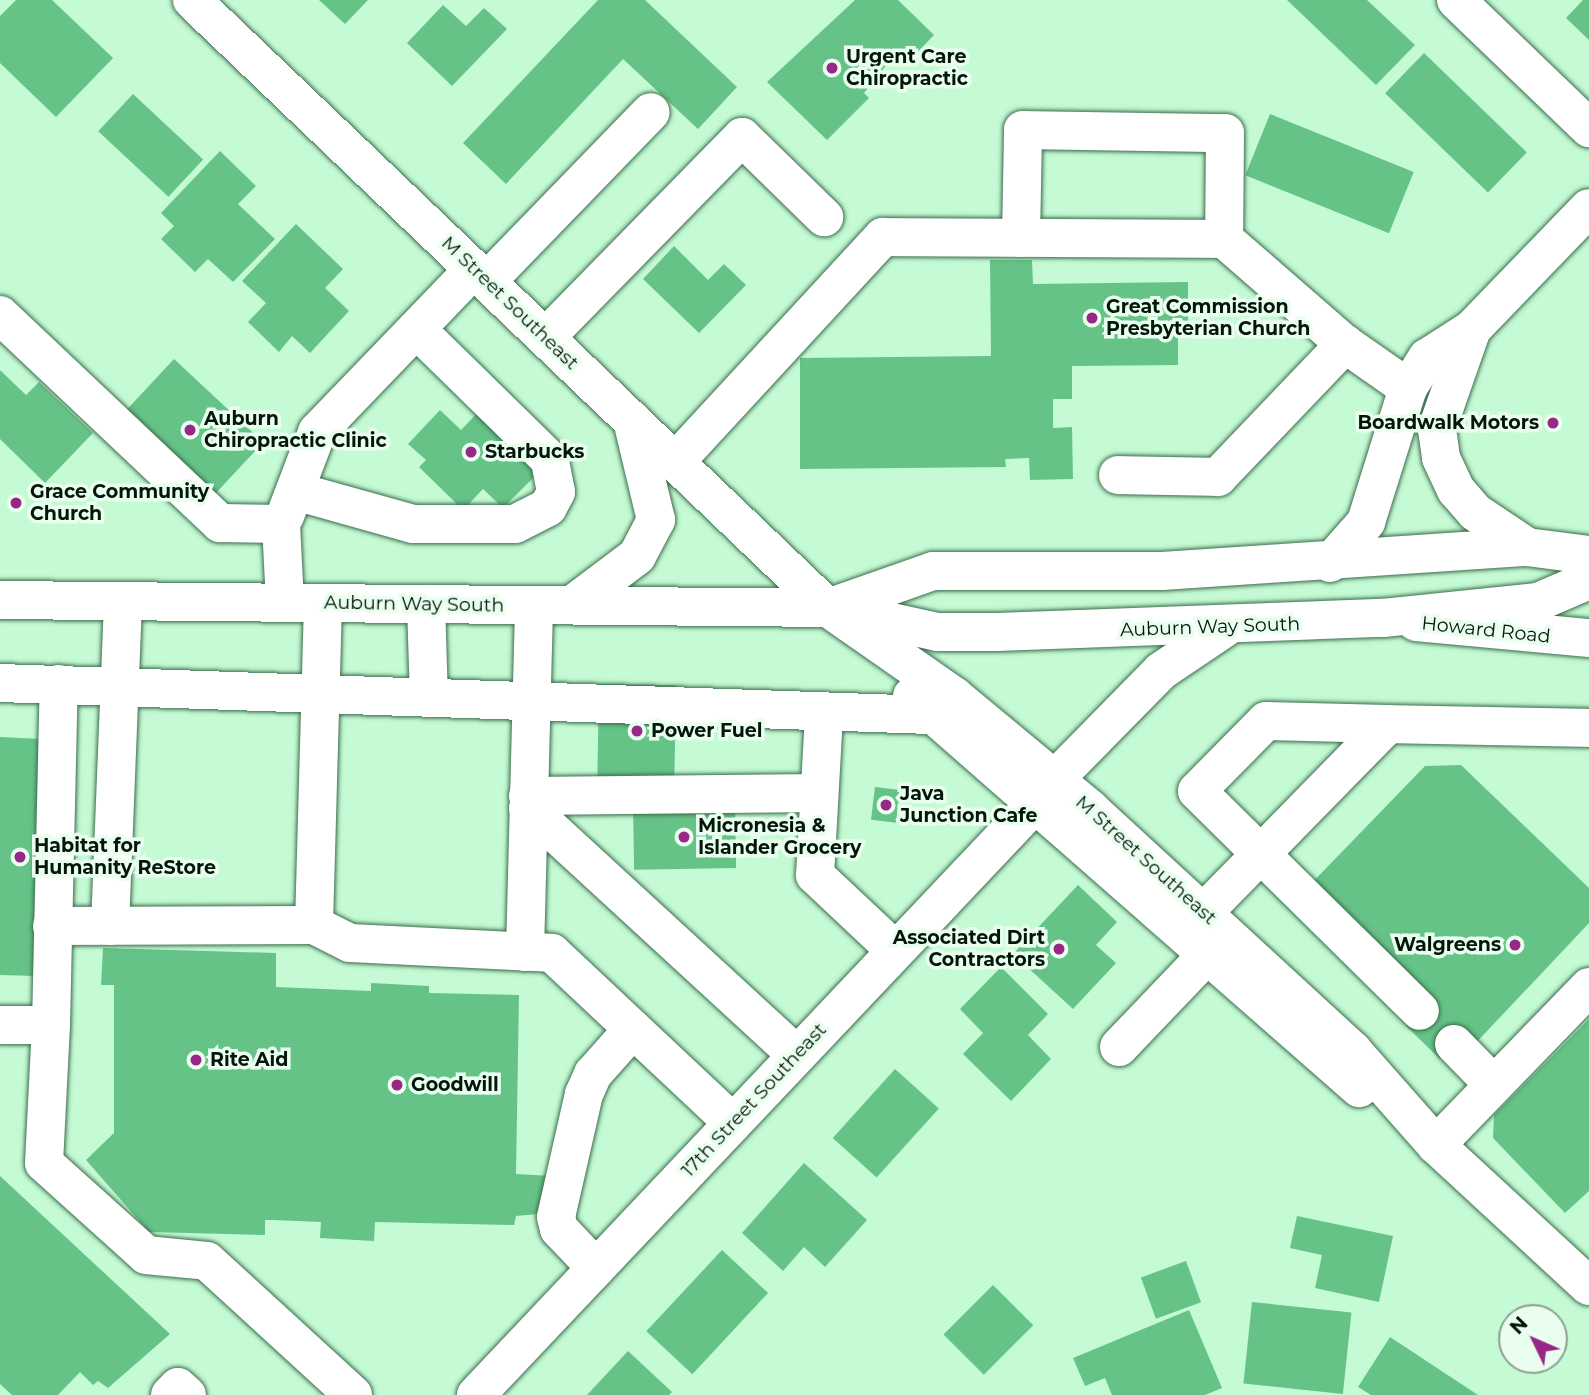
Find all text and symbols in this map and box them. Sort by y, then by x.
place label: Urgent Care Chiropractic [846,46,968,90]
marker: Urgent Care Chiropractic [824,60,840,76]
street label: M Street Southeast [437,232,583,374]
place label: Great Commission Presbyterian Church [1106,296,1310,340]
marker: Great Commission Presbyterian Church [1084,310,1100,326]
place label: Auburn Chiropractic Clinic [204,408,387,452]
place label: Boardwalk Motors [1357,412,1539,434]
marker: Boardwalk Motors [1545,415,1561,431]
marker: Auburn Chiropractic Clinic [182,422,198,438]
place label: Starbucks [485,441,584,463]
marker: Starbucks [463,444,479,460]
place label: Grace Community Church [30,481,209,525]
marker: Grace Community Church [8,495,24,511]
street label: Auburn Way South [324,591,504,617]
street label: Auburn Way South [1120,612,1300,642]
street label: Howard Road [1420,612,1552,648]
place label: Power Fuel [651,720,763,742]
marker: Power Fuel [629,723,645,739]
place label: Java Junction Cafe [900,783,1038,827]
street label: M Street Southeast [1071,791,1221,929]
marker: Java Junction Cafe [878,797,894,813]
place label: Micronesia & Islander Grocery [698,815,861,859]
marker: Micronesia & Islander Grocery [676,829,692,845]
place label: Habitat for Humanity ReStore [34,835,216,879]
marker: Habitat for Humanity ReStore [12,849,28,865]
place label: Associated Dirt Contractors [893,927,1045,971]
place label: Walgreens [1394,934,1501,956]
marker: Walgreens [1507,937,1523,953]
marker: Associated Dirt Contractors [1051,941,1067,957]
street label: 17th Street Southeast [677,1018,831,1182]
place label: Rite Aid [210,1049,288,1071]
marker: Rite Aid [188,1052,204,1068]
place label: Goodwill [411,1074,499,1096]
marker: Goodwill [389,1077,405,1093]
north arrow [1498,1304,1568,1374]
text: N [1505,1312,1533,1339]

